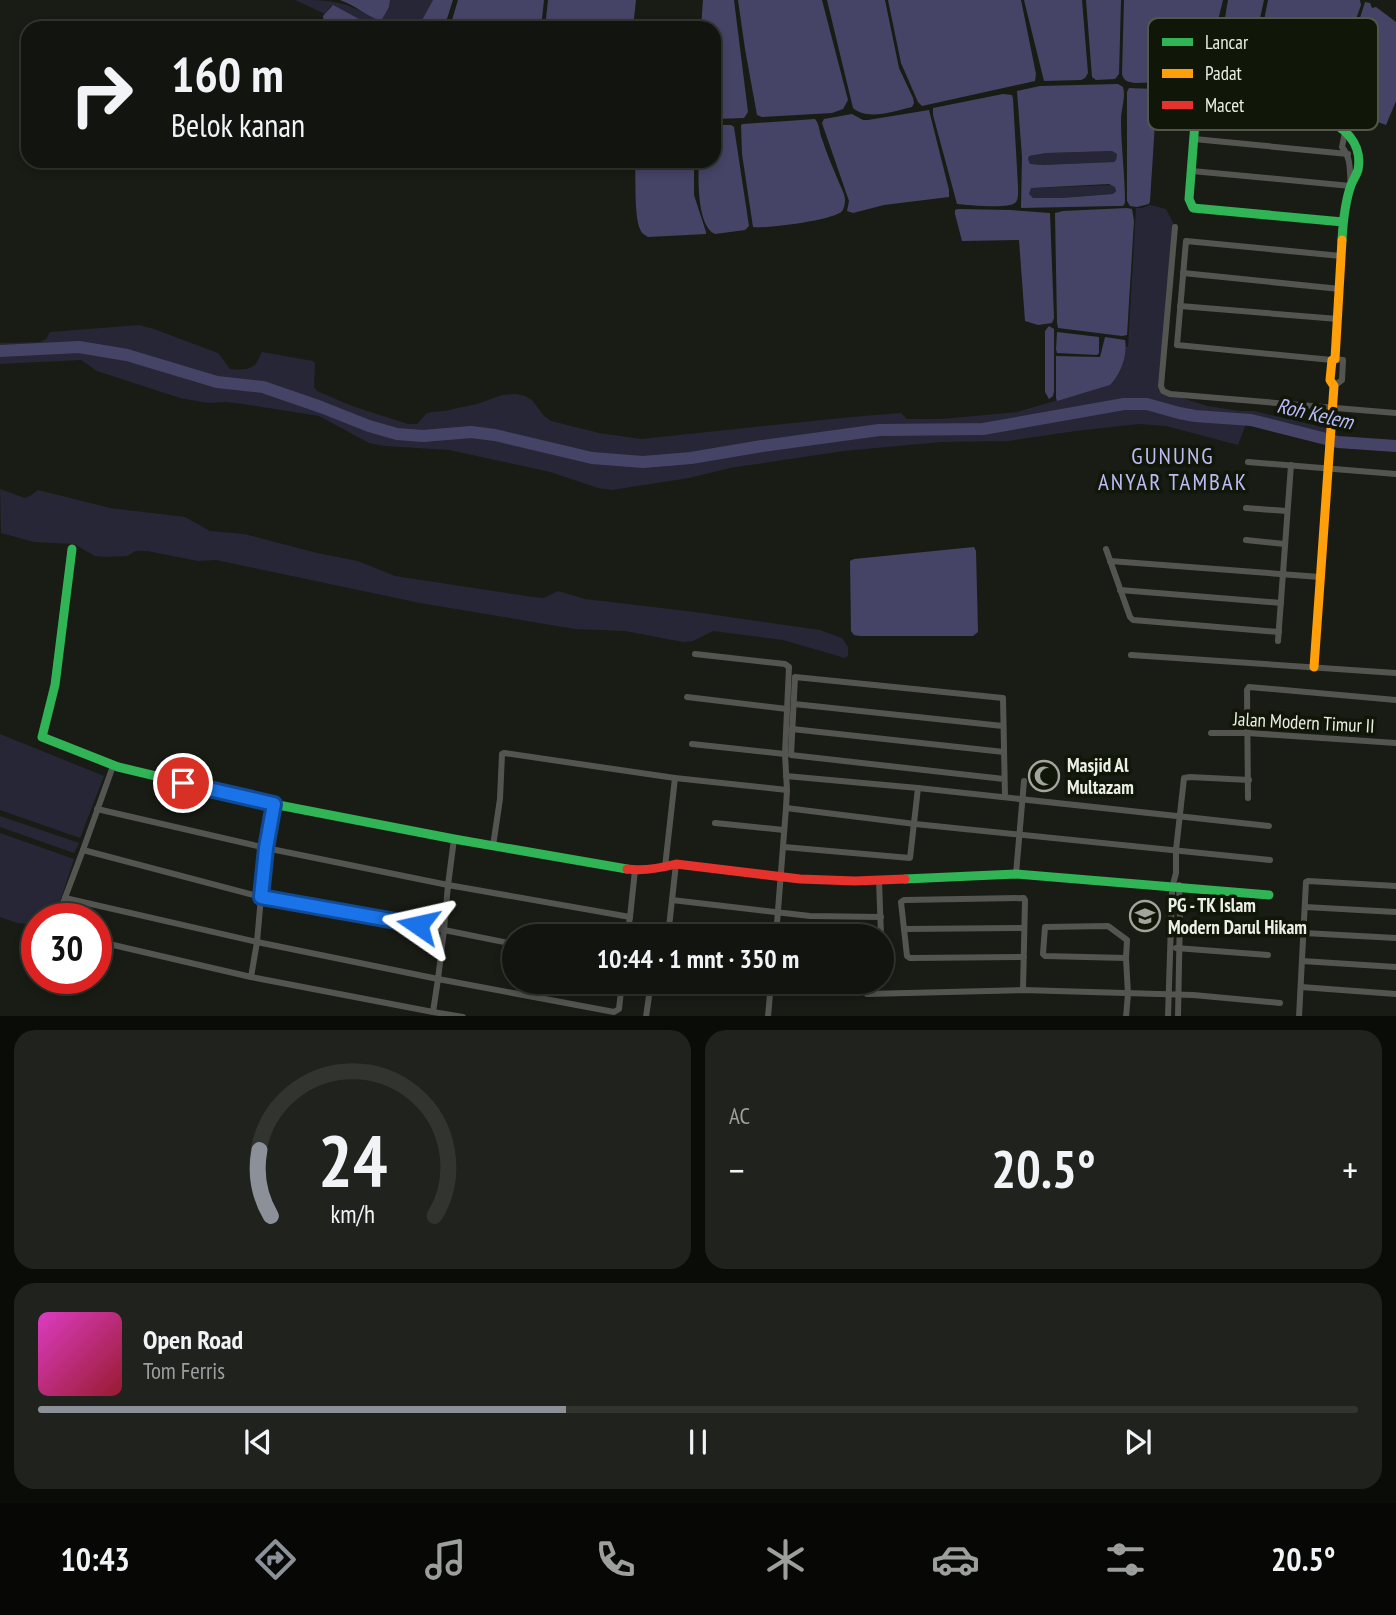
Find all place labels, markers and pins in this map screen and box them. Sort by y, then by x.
pin [153,753,213,813]
place label: Masjid Al Multazam [1067,753,1134,799]
mosque icon: Masjid Al Multazam [1027,759,1061,793]
place label: PG - TK Islam Modern Darul Hikam [1168,893,1307,939]
school or university icon: PG - TK Islam Modern Darul Hikam [1128,899,1162,933]

